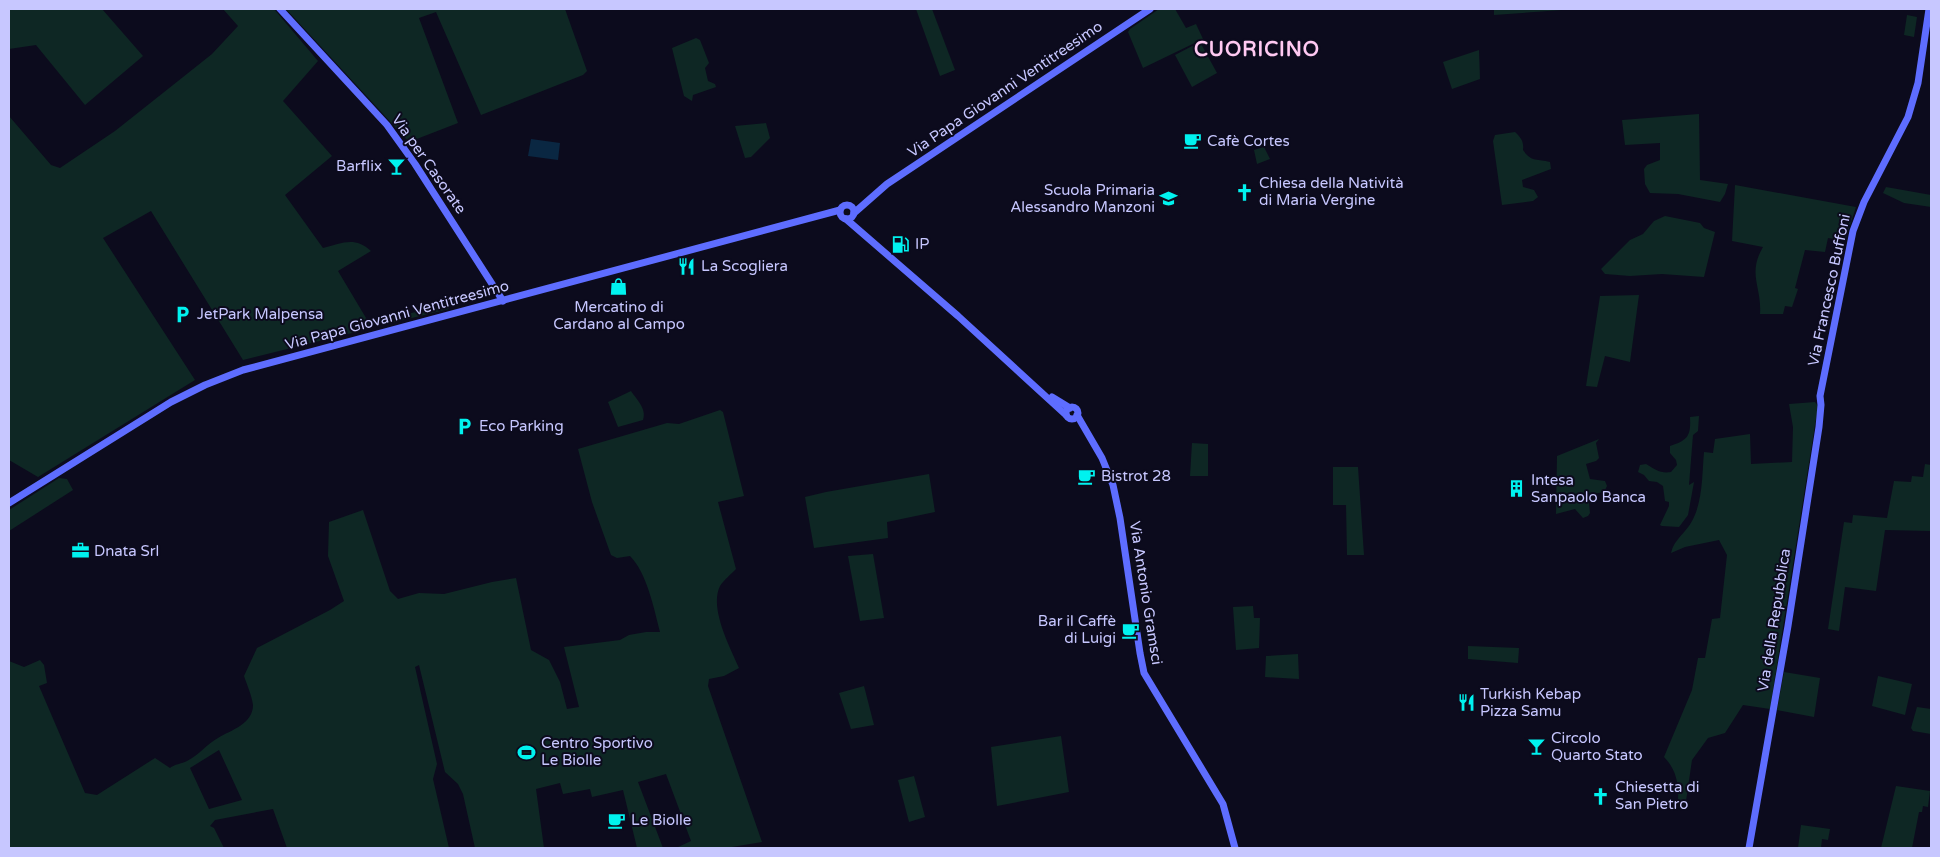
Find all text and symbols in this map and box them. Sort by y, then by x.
street label: Via Papa Giovanni Ventitreesimo [904,17,1106,161]
district label: CUORICINO [1194,38,1320,62]
street label: Via per Casorate [388,111,470,217]
cafe icon: Cafè Cortes [1183,131,1203,151]
place label: Cafè Cortes [1207,132,1290,150]
bar icon: Barflix [386,156,406,176]
place label: Barflix [336,157,382,175]
place label: Chiesa della Natività di Maria Vergine [1259,174,1404,209]
place label: Scuola Primaria Alessandro Manzoni [1010,181,1155,216]
church icon: Chiesa della Natività di Maria Vergine [1235,182,1255,202]
school or university icon: Scuola Primaria Alessandro Manzoni [1159,189,1179,209]
street label: Via Francesco Buffoni [1804,212,1854,368]
fuel station icon: IP [891,234,911,254]
place label: IP [915,235,929,253]
restaurant icon: La Scogliera [677,256,697,276]
place label: La Scogliera [701,257,788,275]
street label: Via Papa Giovanni Ventitreesimo [283,276,511,354]
shop icon: Mercatino di Cardano al Campo [609,276,629,296]
place label: Mercatino di Cardano al Campo [553,298,685,333]
parking icon: JetPark Malpensa [173,304,193,324]
place label: JetPark Malpensa [197,305,324,323]
parking icon: Eco Parking [455,416,475,436]
place label: Eco Parking [479,417,564,435]
cafe icon: Bistrot 28 [1077,466,1097,486]
place label: Bistrot 28 [1101,467,1171,485]
place label: Intesa Sanpaolo Banca [1531,471,1646,506]
building icon: Intesa Sanpaolo Banca [1507,479,1527,499]
street label: Via Antonio Gramsci [1126,520,1166,666]
office icon: Dnata Srl [70,541,90,561]
place label: Dnata Srl [94,542,159,560]
street label: Via della Repubblica [1754,547,1794,693]
place label: Bar il Caffè di Luigi [1038,612,1116,647]
cafe icon: Bar il Caffè di Luigi [1120,620,1140,640]
place label: Turkish Kebap Pizza Samu [1480,685,1581,720]
restaurant icon: Turkish Kebap Pizza Samu [1456,693,1476,713]
place label: Circolo Quarto Stato [1551,729,1643,764]
place label: Centro Sportivo Le Biolle [541,734,653,769]
bar icon: Circolo Quarto Stato [1527,737,1547,757]
sports icon: Centro Sportivo Le Biolle [517,742,537,762]
place label: Chiesetta di San Pietro [1615,778,1699,813]
church icon: Chiesetta di San Pietro [1591,786,1611,806]
cafe icon: Le Biolle [607,810,627,830]
place label: Le Biolle [631,811,691,829]

